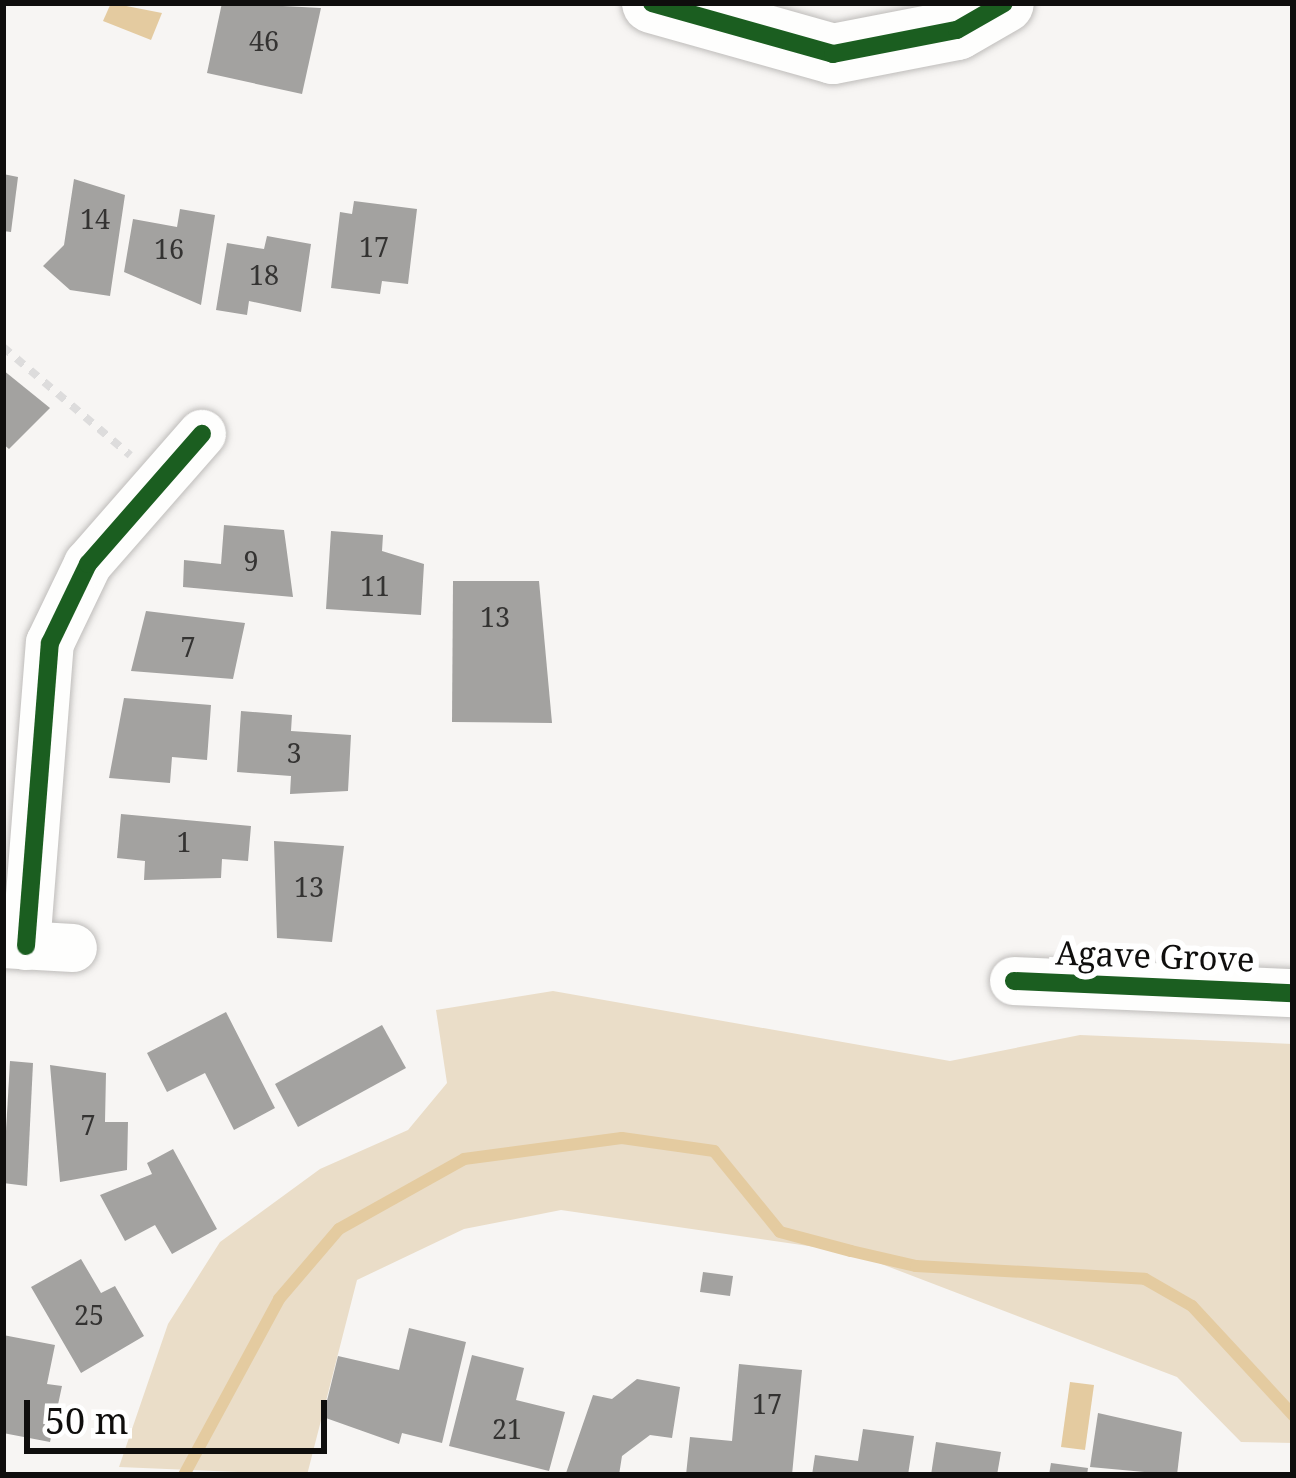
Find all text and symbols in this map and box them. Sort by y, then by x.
house number: 46 [249,25,279,57]
house number: 14 [80,203,110,235]
house number: 17 [359,231,389,263]
house number: 16 [154,233,184,265]
house number: 18 [249,259,279,291]
house number: 9 [243,545,259,577]
house number: 11 [360,570,390,602]
house number: 13 [480,601,510,633]
house number: 7 [180,631,196,663]
house number: 3 [286,737,302,769]
house number: 1 [176,826,192,858]
house number: 13 [294,871,324,903]
street label: Agave Grove [1055,933,1255,979]
house number: 7 [80,1109,96,1141]
house number: 25 [74,1299,104,1331]
scale bar [30,1376,333,1450]
house number: 17 [752,1388,782,1420]
text: 50 m [45,1396,129,1445]
house number: 21 [492,1413,522,1445]

